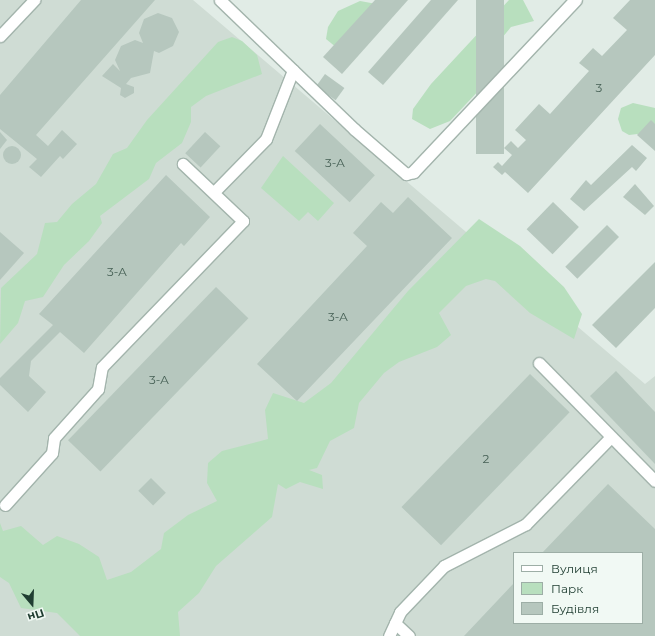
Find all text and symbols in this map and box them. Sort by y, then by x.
house number: 3 [596,81,602,95]
house number: 3-А [325,156,345,170]
house number: 3-А [107,265,127,279]
house number: 3-А [328,310,348,324]
house number: 3-А [149,373,169,387]
house number: 2 [483,452,489,466]
legend [513,552,643,624]
text: Вулиця [551,561,598,576]
text: Парк [551,581,583,596]
north arrow [12,584,52,624]
text: Будівля [551,601,599,616]
text: Пн [26,606,46,625]

